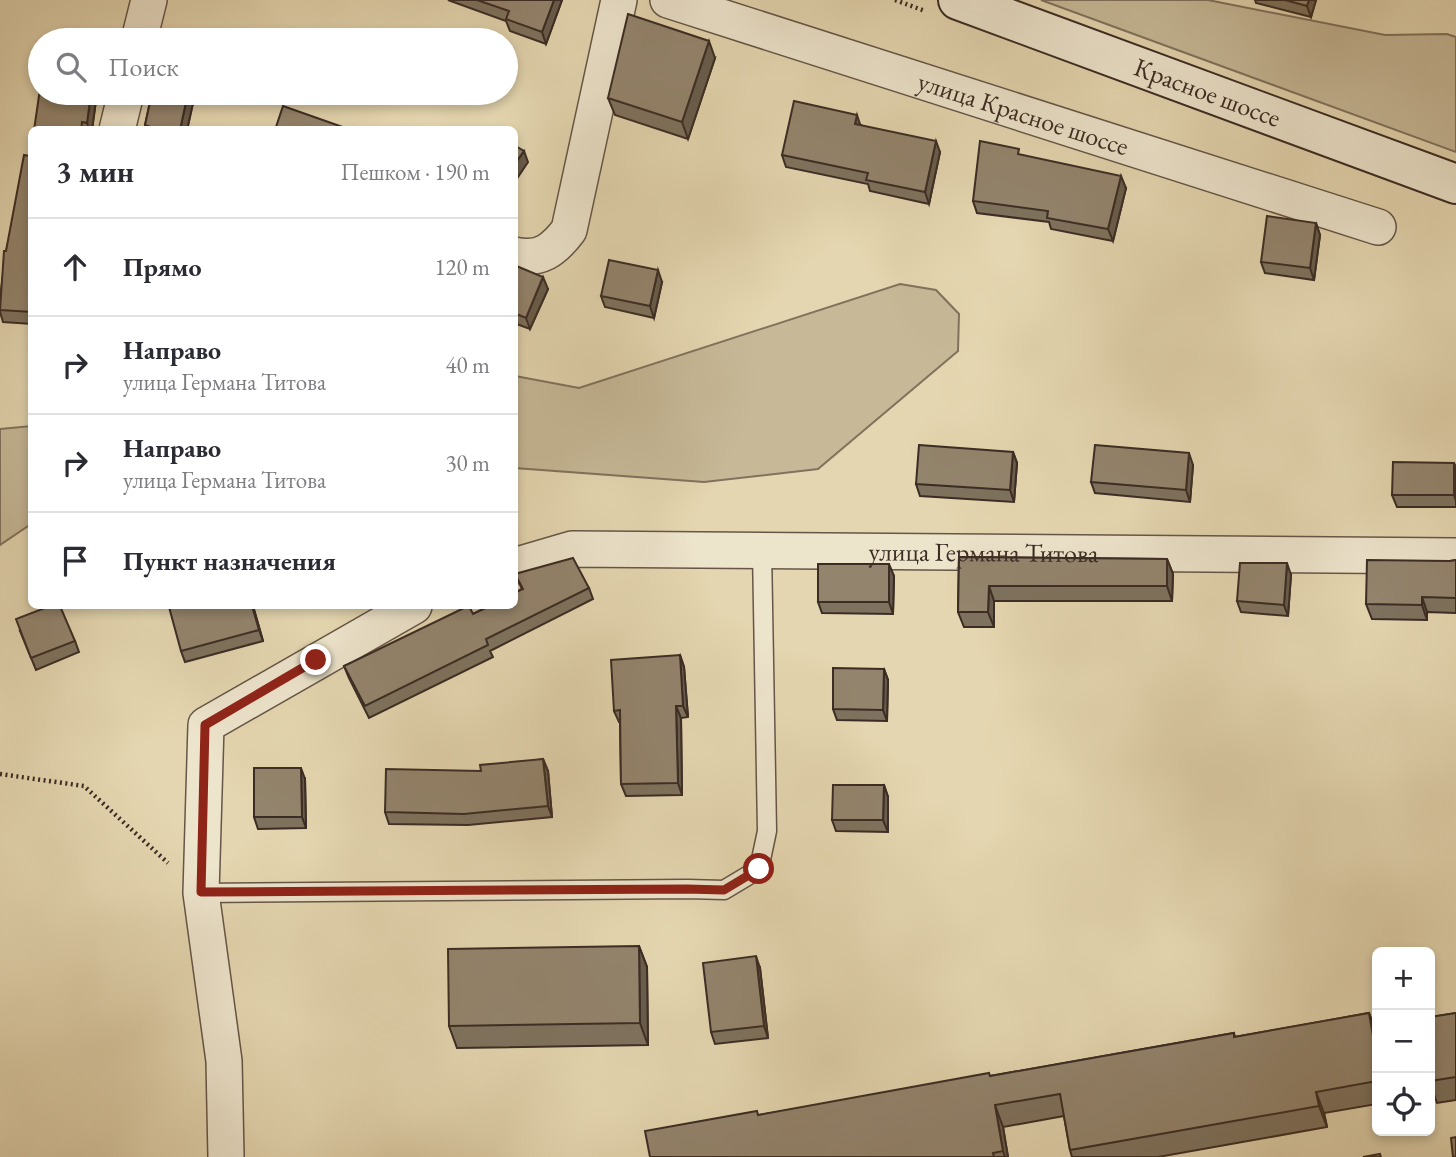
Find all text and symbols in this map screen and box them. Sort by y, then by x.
search box [28,28,518,105]
icon: search [52,48,90,86]
text: Поиск [108,50,179,84]
street label: Красное шоссе [1130,50,1285,135]
street label: улица Красное шоссе [914,64,1133,163]
text: 3 мин [56,152,134,191]
text: Пешком · 190 m [341,157,490,187]
icon: ahead [56,248,94,286]
text: Прямо [123,250,202,284]
text: 120 m [434,252,490,282]
text: Направо [123,333,221,367]
icon: right [56,346,94,384]
text: 40 m [445,350,490,380]
text: улица Германа Титова [123,367,326,397]
text: Направо [123,431,221,465]
icon: right [56,444,94,482]
text: 30 m [445,448,490,478]
text: улица Германа Титова [123,465,326,495]
street label: улица Германа Титова [869,534,1099,570]
icon: arrive [56,542,94,580]
text: Пункт назначения [123,544,336,578]
route end [300,644,331,675]
route start [743,853,774,884]
map controls [1372,947,1435,1136]
button: + [1372,947,1435,1010]
button: − [1372,1010,1435,1073]
button: locate [1372,1073,1435,1136]

